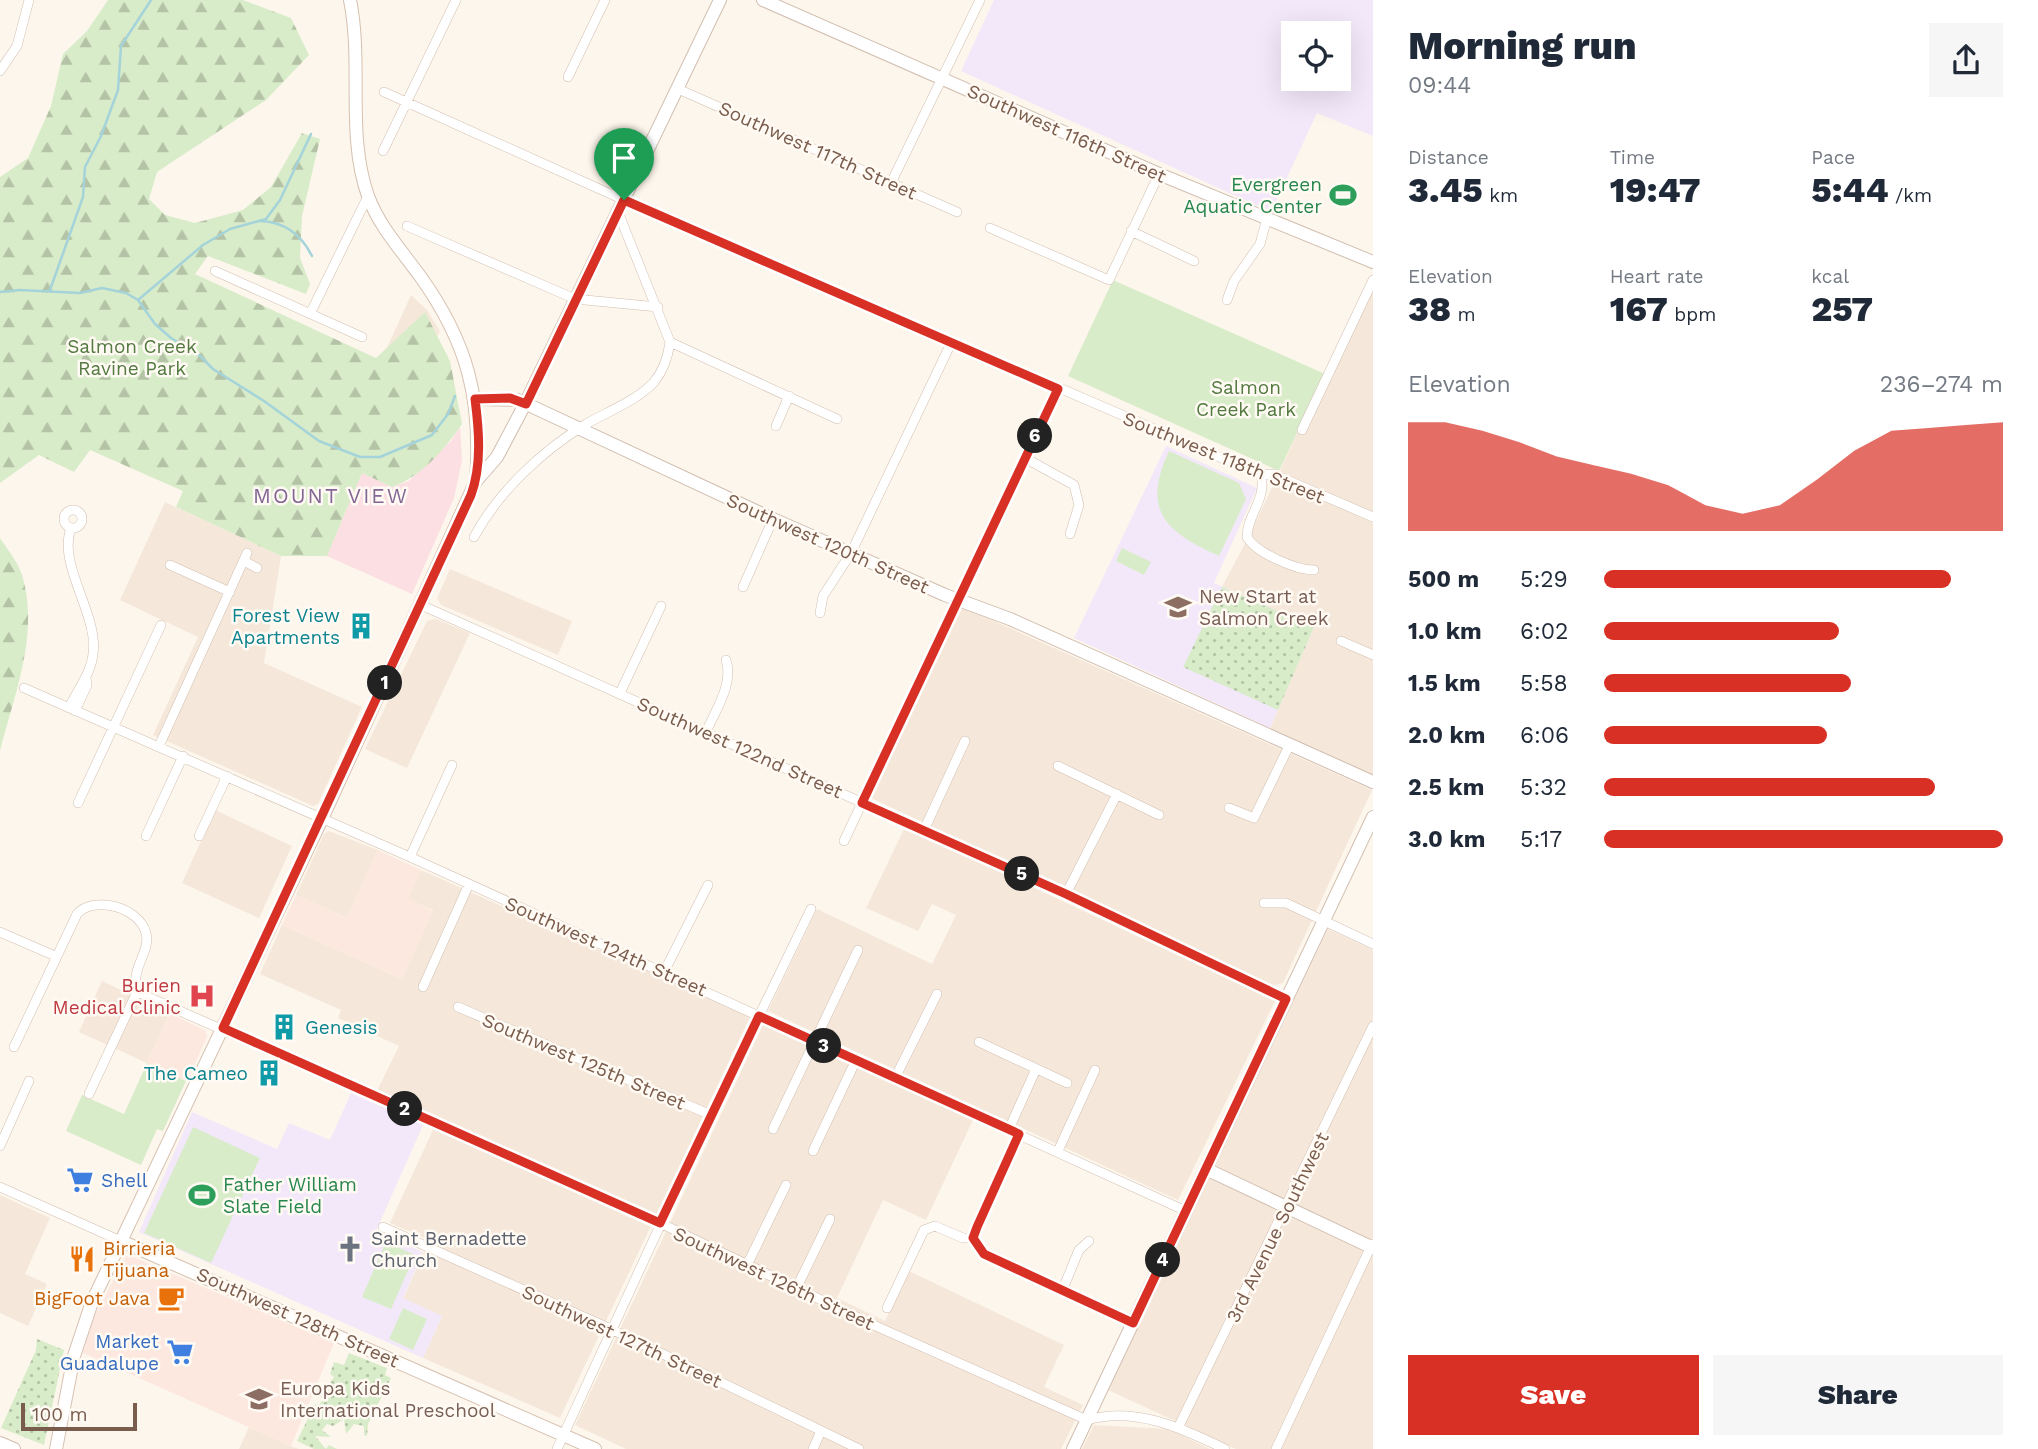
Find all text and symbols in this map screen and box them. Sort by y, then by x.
map controls [1281,21,1351,91]
button: locate [1281,21,1351,91]
button: share [1929,23,2003,97]
text: Morning run [1408,24,1637,68]
text: 09:44 [1408,72,1471,99]
street label: Southwest 116th Street [964,79,1170,188]
street label: Southwest 117th Street [715,96,920,205]
pin [594,128,654,200]
icon: arrive [605,139,643,177]
text: Distance [1408,146,1489,169]
text: Time [1610,146,1655,169]
text: Pace [1811,146,1855,169]
text: 3.45 [1408,169,1483,211]
text: 19:47 [1610,169,1701,211]
text: 5:44 [1811,169,1889,211]
place label: Evergreen Aquatic Center [1183,173,1322,218]
sports icon: Evergreen Aquatic Center [1328,180,1358,210]
text: km [1483,184,1518,207]
text: /km [1889,184,1932,207]
text: Elevation [1408,265,1493,288]
text: Heart rate [1610,265,1704,288]
text: kcal [1811,265,1849,288]
text: 38 [1408,288,1451,330]
text: 167 [1610,288,1668,330]
text: 257 [1811,288,1873,330]
text: m [1451,303,1476,326]
text: bpm [1668,303,1716,326]
park label: Salmon Creek Ravine Park [67,335,197,380]
text: Elevation [1408,371,1511,398]
text: 236–274 m [1880,371,2003,398]
park label: Salmon Creek Park [1196,376,1296,421]
street label: Southwest 118th Street [1120,406,1328,508]
pin: 6 [1018,418,1052,453]
text: 6 [1029,424,1040,447]
district label: MOUNT VIEW [253,483,409,508]
street label: Southwest 120th Street [723,488,933,599]
text: 500 m [1408,566,1479,593]
text: 5:29 [1520,566,1568,593]
place label: New Start at Salmon Creek [1199,585,1329,630]
school or university icon: New Start at Salmon Creek [1163,592,1193,622]
place label: Forest View Apartments [231,604,340,649]
building icon: Forest View Apartments [346,611,376,641]
text: 1.0 km [1408,618,1482,645]
text: 6:02 [1520,618,1569,645]
pin: 1 [368,666,402,700]
text: 1.5 km [1408,670,1481,697]
text: 5:58 [1520,670,1568,697]
text: 1 [380,671,389,694]
street label: Southwest 122nd Street [634,692,846,803]
text: 2.0 km [1408,722,1486,749]
text: 6:06 [1520,722,1569,749]
text: 2.5 km [1408,774,1484,801]
text: 5:32 [1520,774,1567,801]
text: 3.0 km [1408,826,1485,853]
text: 5:17 [1520,826,1562,853]
pin: 5 [1004,856,1040,892]
text: 5 [1016,862,1027,885]
street label: Southwest 124th Street [501,892,710,1001]
place label: Burien Medical Clinic [53,974,181,1019]
hospital icon: Burien Medical Clinic [187,981,217,1011]
street label: Southwest 125th Street [479,1008,689,1115]
building icon: Genesis [269,1012,299,1042]
place label: Genesis [305,1016,378,1039]
pin: 3 [806,1028,842,1064]
text: 3 [818,1034,829,1057]
building icon: The Cameo [254,1058,284,1088]
place label: The Cameo [143,1062,248,1085]
pin: 2 [388,1092,422,1126]
text: 2 [399,1097,410,1120]
street label: 3rd Avenue Southwest [1221,1128,1334,1326]
supermarket icon: Shell [65,1165,95,1195]
place label: Shell [101,1169,148,1192]
place label: Father William Slate Field [223,1173,357,1218]
sports icon: Father William Slate Field [187,1180,217,1210]
street label: Southwest 126th Street [670,1222,878,1335]
place label: Saint Bernadette Church [371,1227,527,1272]
church icon: Saint Bernadette Church [335,1234,365,1264]
place label: Birrieria Tijuana [103,1237,176,1282]
pin: 4 [1146,1242,1180,1278]
restaurant icon: Birrieria Tijuana [67,1244,97,1274]
text: 4 [1156,1248,1169,1271]
street label: Southwest 128th Street [193,1262,403,1373]
street label: Southwest 127th Street [518,1280,725,1393]
cafe icon: BigFoot Java [156,1283,186,1313]
place label: BigFoot Java [34,1287,150,1310]
place label: Market Guadalupe [60,1330,159,1375]
supermarket icon: Market Guadalupe [165,1337,195,1367]
button: Save [1408,1355,1699,1435]
button: Share [1713,1355,2003,1435]
place label: Europa Kids International Preschool [280,1377,496,1422]
school or university icon: Europa Kids International Preschool [244,1384,274,1414]
scale bar [21,1400,136,1432]
text: 100 m [32,1403,88,1426]

